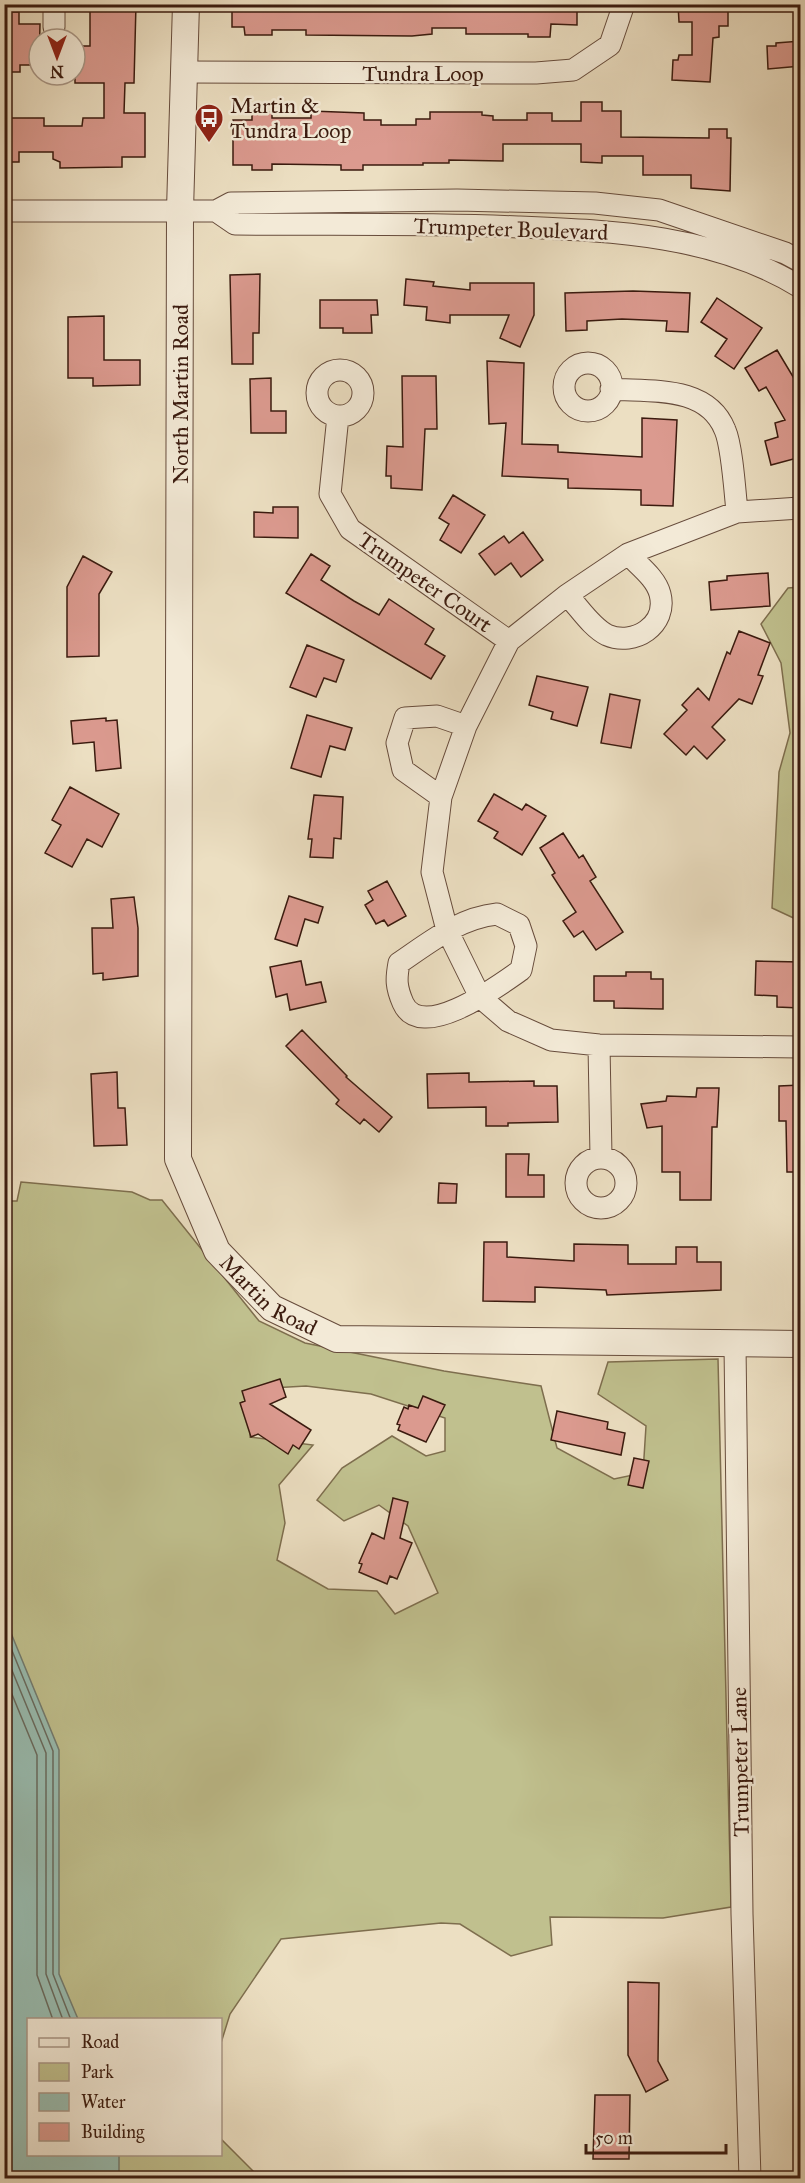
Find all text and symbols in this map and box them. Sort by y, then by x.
north arrow [27,27,87,87]
street label: Tundra Loop [362,60,484,87]
text: N [50,62,64,81]
place label: Martin & Tundra Loop [230,92,351,144]
bus stop icon: Martin & Tundra Loop [193,102,225,144]
street label: Trumpeter Boulevard [413,212,609,246]
street label: North Martin Road [167,304,194,484]
street label: Trumpeter Court [353,526,497,638]
street label: Martin Road [214,1249,322,1341]
street label: Trumpeter Lane [725,1687,755,1837]
legend [27,2018,222,2156]
text: Road [81,2031,119,2053]
text: Park [81,2061,114,2083]
text: Water [81,2091,126,2113]
scale bar [586,2117,726,2155]
text: Building [81,2121,145,2144]
text: 50 m [595,2127,633,2149]

